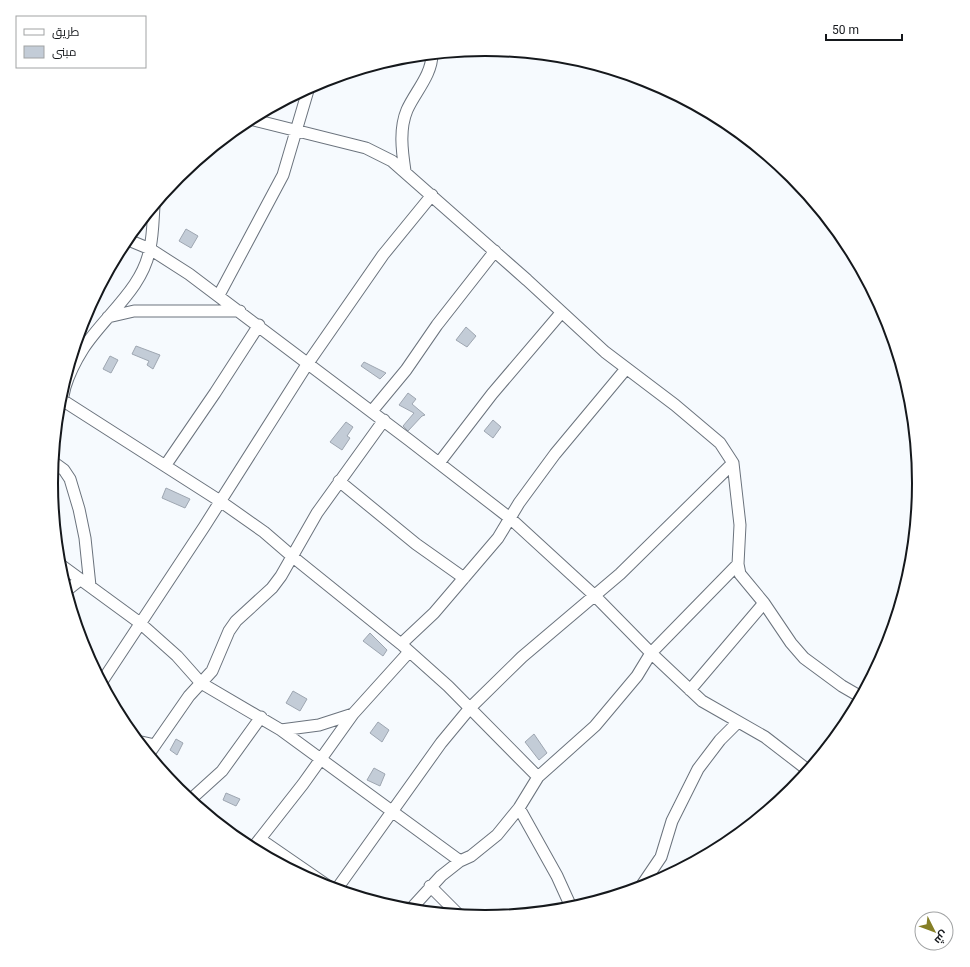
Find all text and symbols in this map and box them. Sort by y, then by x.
legend [16,16,146,68]
scale bar [826,16,902,42]
text: 50 m [832,23,859,37]
text: طريق [52,25,80,39]
text: مبنى [52,45,77,59]
north arrow [914,911,954,951]
text: ش [932,928,951,947]

